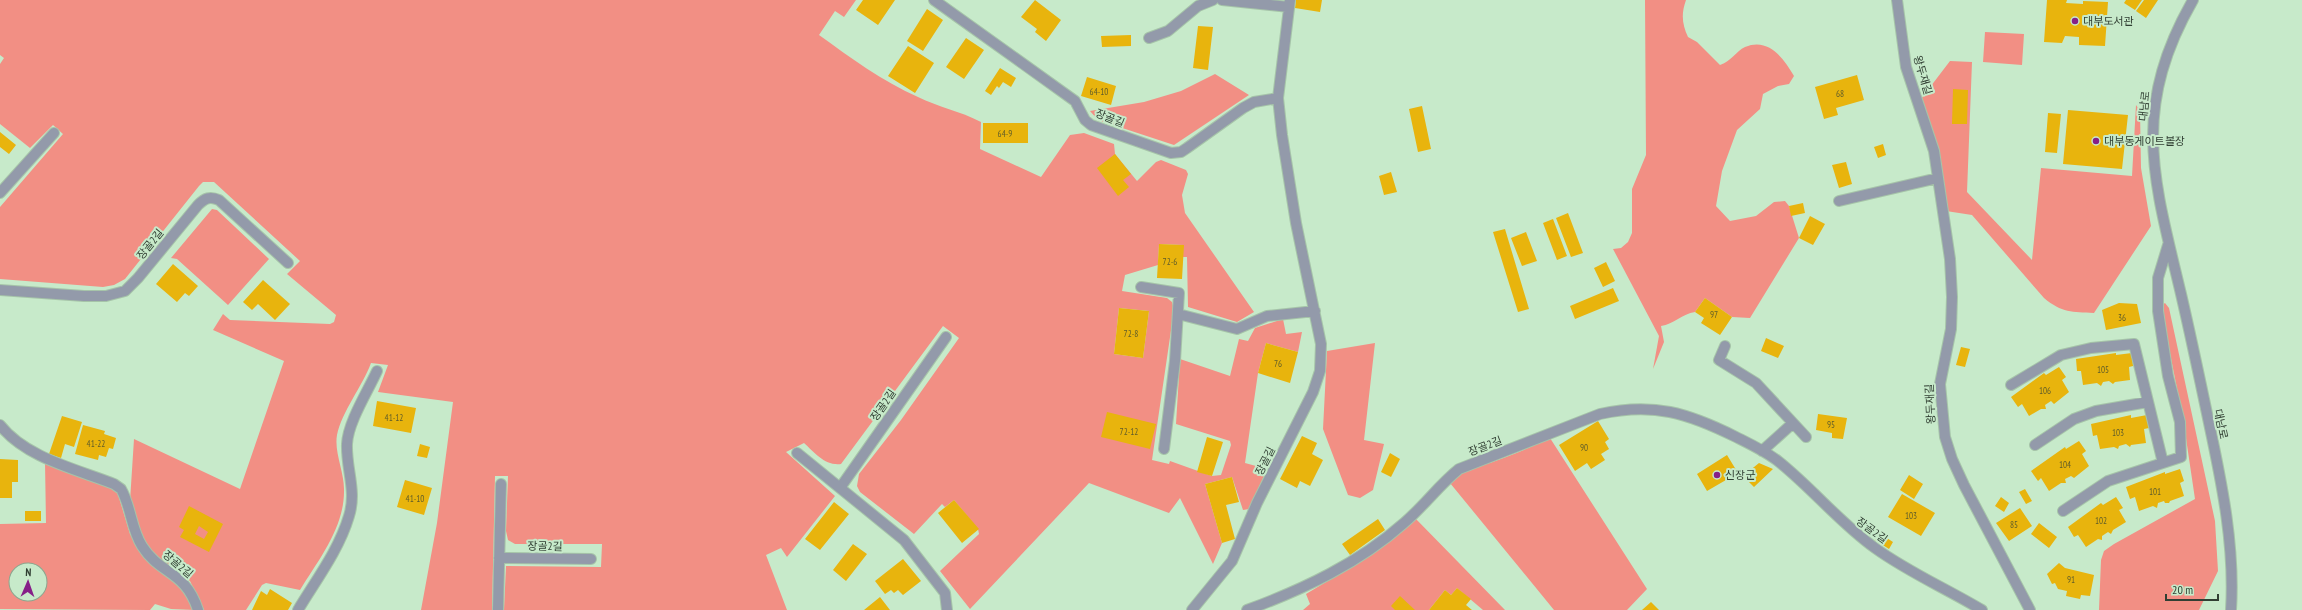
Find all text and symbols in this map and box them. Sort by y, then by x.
place label: 대부도서관 [2083,14,2134,28]
marker: 대부도서관 [2070,16,2080,26]
street label: 왕두재길 [1911,54,1935,96]
house number: 64-10 [1090,86,1108,97]
house number: 68 [1836,88,1844,99]
street label: 대남로 [2135,90,2153,122]
street label: 장골길 [1093,106,1127,130]
house number: 64-9 [998,128,1012,139]
place label: 대부동게이트볼장 [2104,134,2185,148]
marker: 대부동게이트볼장 [2091,136,2101,146]
street label: 장골2길 [133,226,167,262]
house number: 72-6 [1163,256,1177,267]
house number: 97 [1710,309,1718,320]
house number: 36 [2118,312,2126,323]
house number: 72-8 [1124,328,1138,339]
house number: 76 [1274,358,1282,369]
house number: 105 [2097,364,2109,375]
street label: 왕두재길 [1922,383,1938,425]
house number: 106 [2039,385,2051,396]
street label: 장골2길 [867,387,899,423]
street label: 대남로 [2211,408,2231,440]
house number: 41-12 [385,412,403,423]
house number: 95 [1827,419,1835,430]
house number: 72-12 [1120,426,1138,437]
house number: 103 [2112,427,2124,438]
street label: 장골2길 [1466,433,1504,459]
house number: 41-22 [87,438,105,449]
house number: 90 [1580,442,1588,453]
street label: 장골길 [1252,444,1278,478]
house number: 104 [2059,459,2071,470]
place label: 신장군 [1725,468,1755,482]
marker: 신장군 [1712,470,1722,480]
house number: 101 [2149,486,2161,497]
house number: 41-10 [406,493,424,504]
house number: 103 [1905,510,1917,521]
street label: 장골2길 [1854,514,1890,546]
house number: 102 [2095,515,2107,526]
house number: 85 [2010,519,2018,530]
street label: 장골2길 [527,539,563,553]
street label: 장골2길 [160,547,196,581]
north arrow [8,562,48,602]
text: N [25,565,32,579]
house number: 91 [2067,574,2075,585]
scale bar [2166,576,2218,602]
text: 20 m [2172,582,2193,597]

